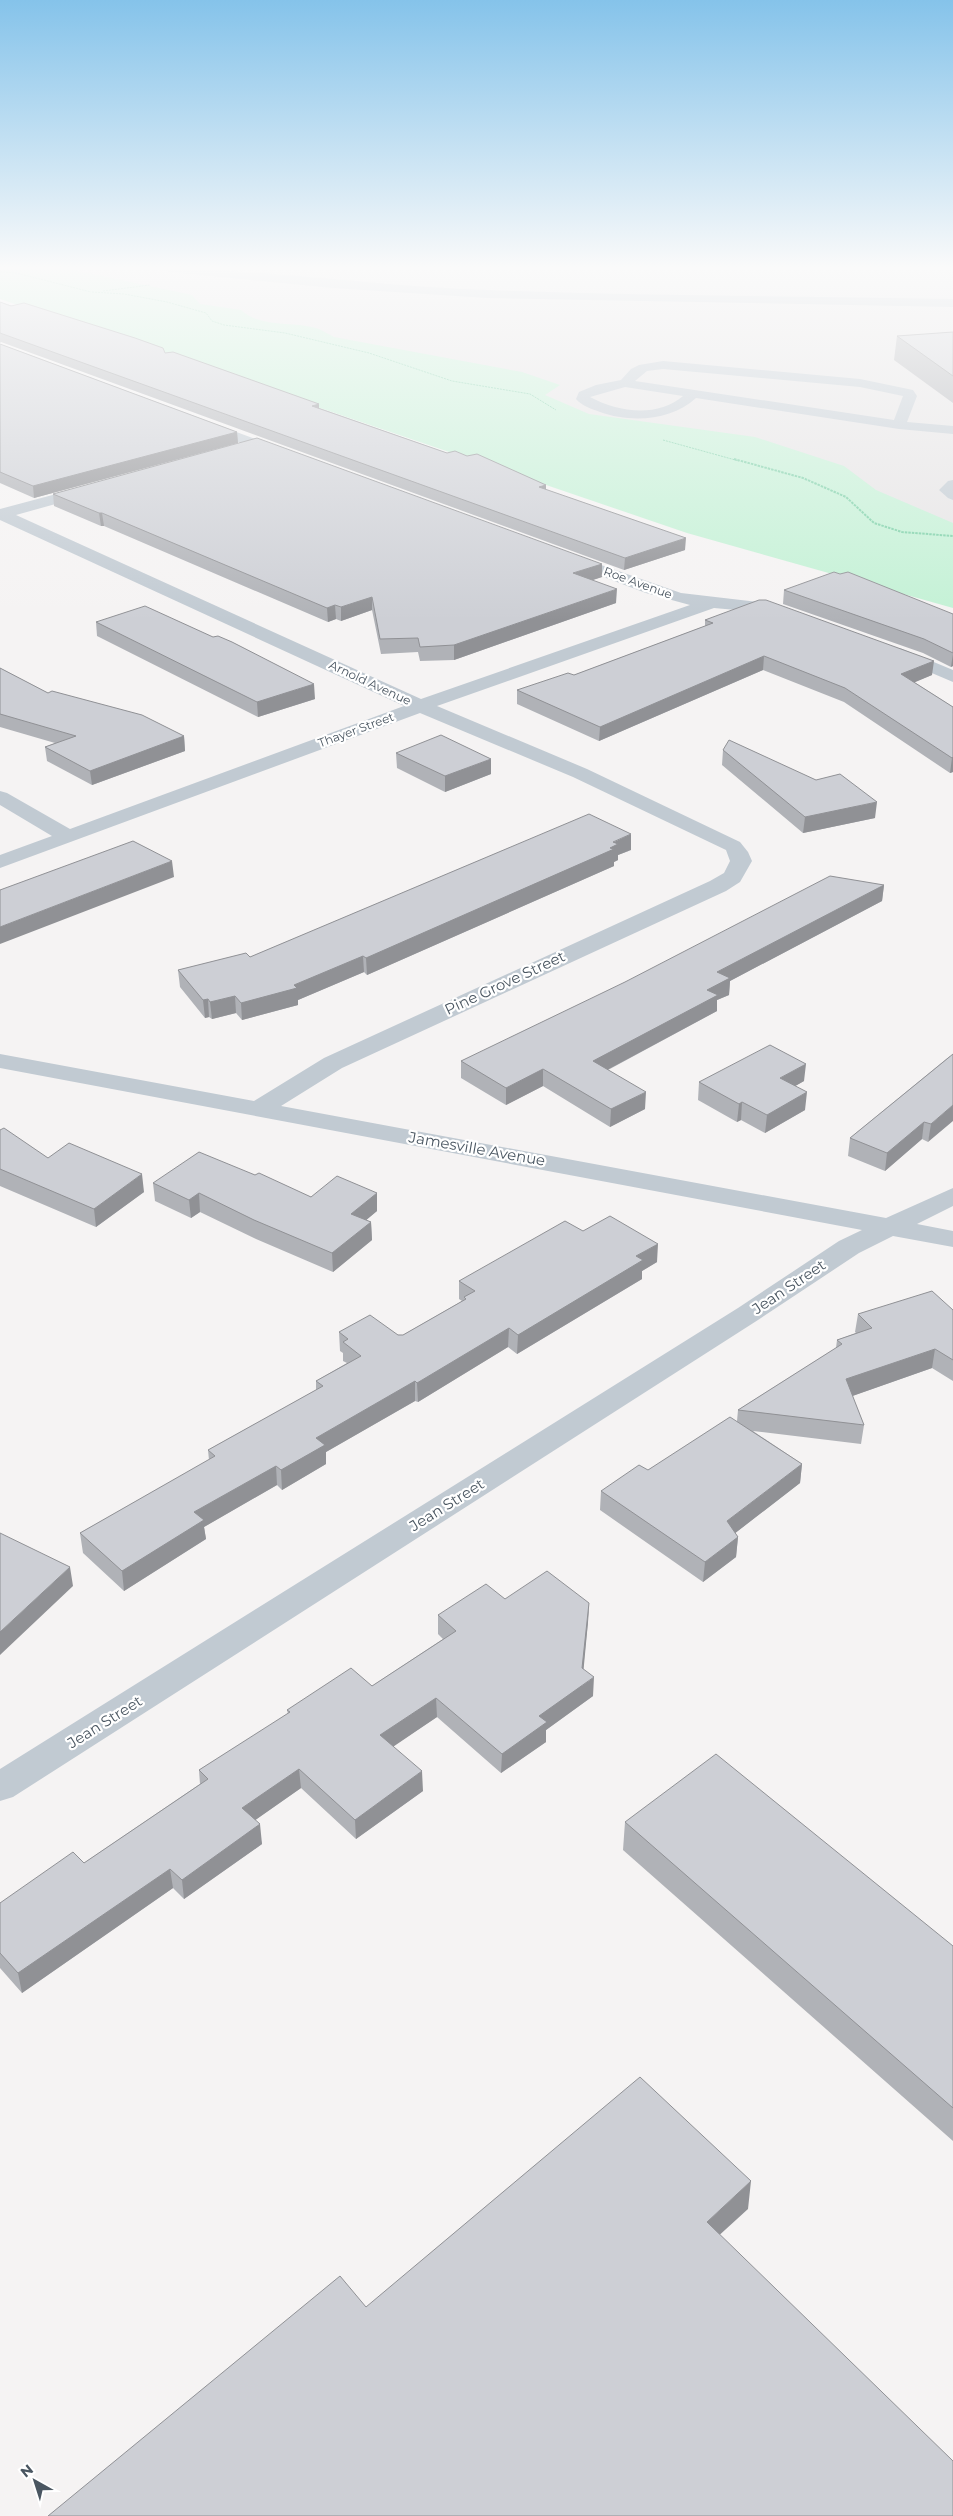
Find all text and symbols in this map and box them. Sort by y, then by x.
street label: Roe Avenue [602,563,675,602]
street label: Arnold Avenue [327,657,414,708]
street label: Thayer Street [316,709,396,750]
street label: Pine Grove Street [442,946,568,1019]
street label: Jamesville Avenue [406,1127,547,1170]
street label: Jean Street [748,1255,829,1319]
street label: Jean Street [405,1474,488,1536]
street label: Jean Street [63,1691,146,1753]
north arrow [10,2456,60,2506]
text: N [17,2460,37,2481]

